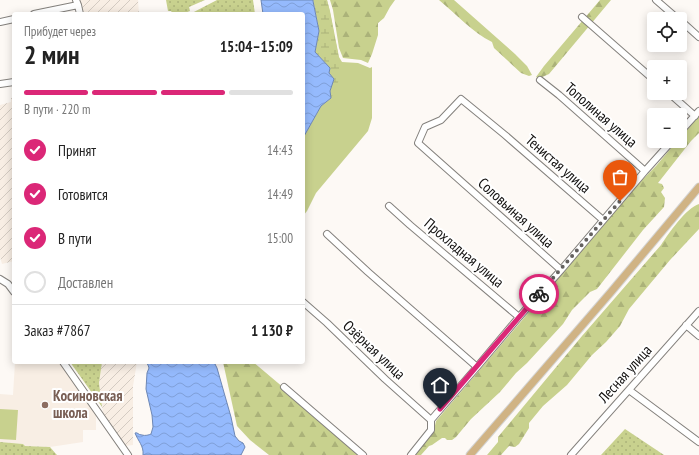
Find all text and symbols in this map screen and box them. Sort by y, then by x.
map controls [647,12,687,148]
button: locate [647,12,687,52]
text: Прибудет через [24,23,96,40]
text: 15:04–15:09 [220,37,293,56]
text: 2 мин [24,38,79,71]
button: + [647,60,687,100]
street label: Тополиная улица [561,78,641,151]
text: В пути · 220 m [24,101,90,118]
button: − [647,108,687,148]
street label: Тенистая улица [522,130,595,197]
icon: check [24,139,46,161]
text: Принят [58,141,96,160]
text: 14:43 [267,142,293,159]
pin [603,160,637,201]
icon: bag [609,166,631,188]
street label: Соловьиная улица [474,173,558,252]
icon: check [24,183,46,205]
text: Готовится [58,185,108,204]
text: 14:49 [267,186,293,203]
street label: Прохладная улица [421,214,508,291]
icon: check [24,227,46,249]
text: В пути [58,229,92,248]
text: 15:00 [267,230,293,247]
text: Доставлен [58,273,113,292]
courier [519,274,559,314]
icon: bike [528,283,550,305]
street label: Озёрная улица [339,316,409,383]
text: Заказ #7867 [24,321,91,340]
text: 1 130 ₽ [251,321,293,340]
street label: Лесная улица [593,341,655,407]
pin [423,368,457,409]
icon: home [429,374,451,396]
place label: Косиновская школа [53,386,123,422]
marker: Косиновская школа [40,400,50,410]

